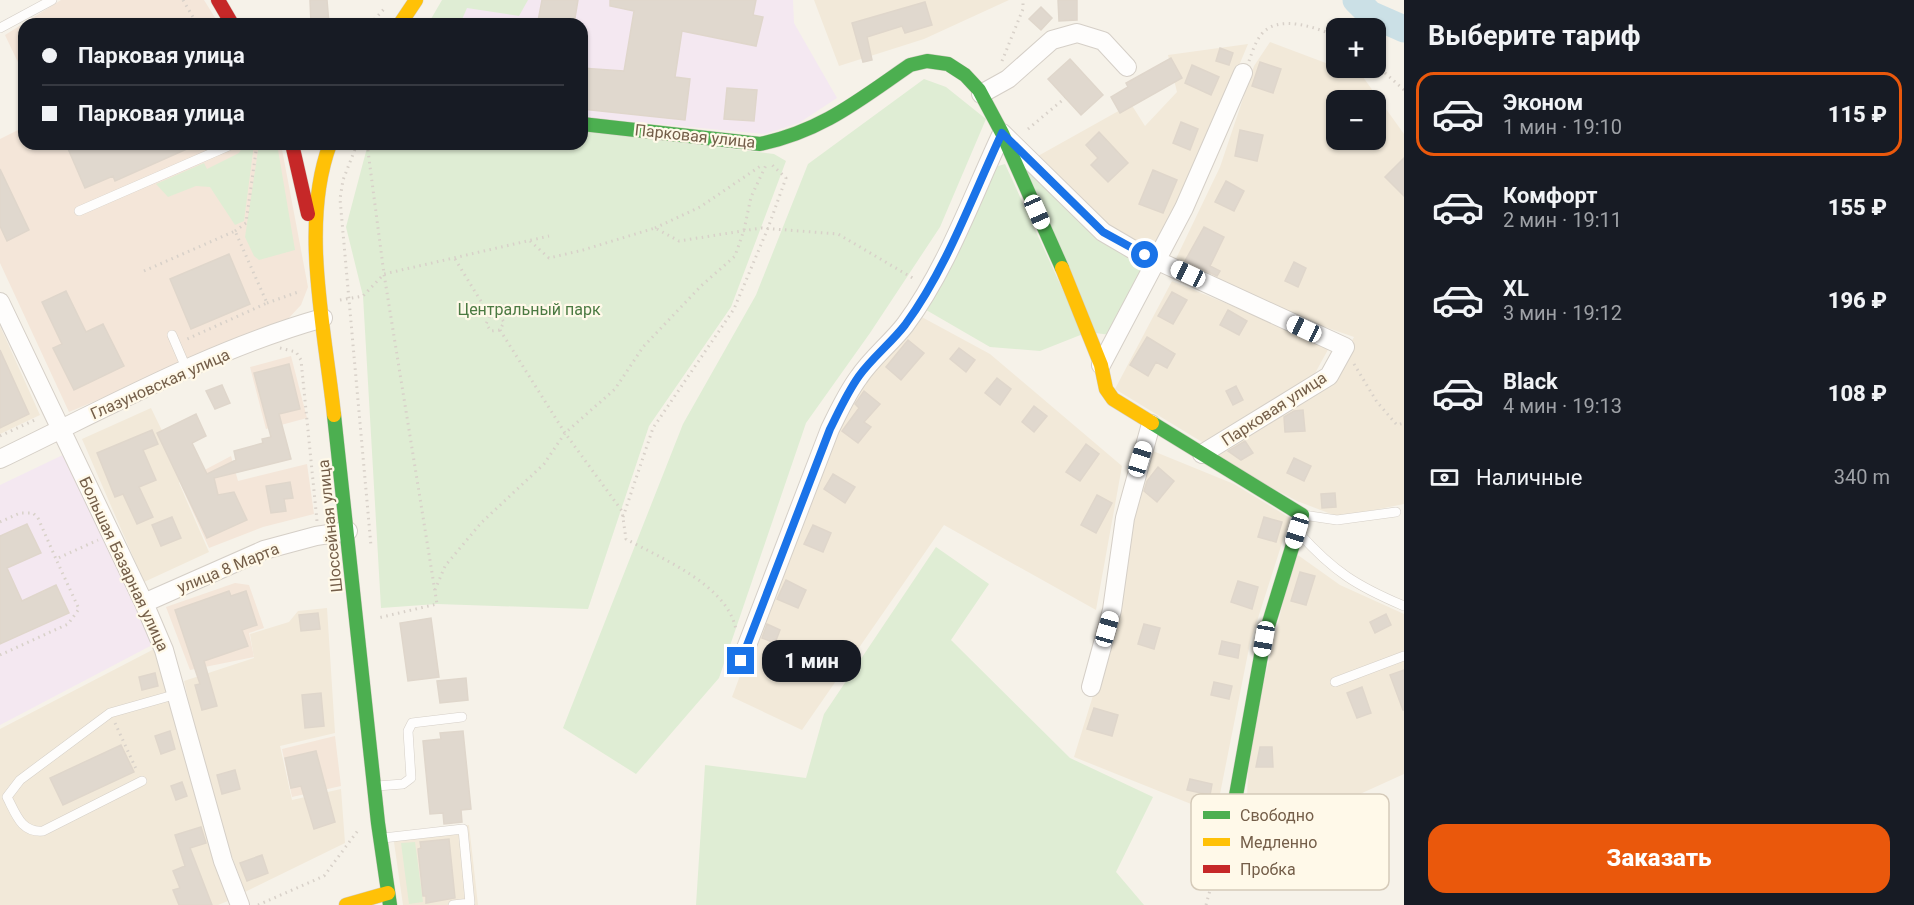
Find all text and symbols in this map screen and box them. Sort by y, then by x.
map controls [1326,18,1386,150]
button: + [1326,18,1386,78]
text: Выберите тариф [1428,20,1640,52]
text: Парковая улица [78,43,245,68]
icon: car [1431,87,1485,141]
button: − [1326,90,1386,150]
text: Эконом [1503,90,1583,115]
text: Парковая улица [78,101,245,126]
text: 115 ₽ [1828,102,1887,127]
text: 1 мин · 19:10 [1503,115,1622,139]
street label: Парковая улица [634,120,756,152]
icon: car [1431,180,1485,234]
text: Комфорт [1503,183,1598,208]
car [1021,192,1053,232]
text: 155 ₽ [1828,195,1887,220]
text: 2 мин · 19:11 [1503,208,1622,232]
route start [1131,241,1158,268]
car [1168,258,1208,290]
icon: car [1431,273,1485,327]
text: XL [1503,276,1529,301]
text: 196 ₽ [1828,288,1887,313]
park label: Центральный парк [457,300,601,319]
text: 3 мин · 19:12 [1503,301,1622,325]
car [1284,313,1324,345]
street label: Глазуновская улица [87,345,233,423]
icon: car [1431,366,1485,420]
street label: Парковая улица [1218,368,1330,450]
text: Black [1503,369,1558,394]
text: 108 ₽ [1828,381,1887,406]
text: 4 мин · 19:13 [1503,394,1622,418]
car [1126,439,1154,479]
street label: Шоссейная улица [314,459,346,593]
icon: cash [1428,461,1461,494]
text: Наличные [1476,465,1582,490]
text: 340 m [1834,465,1890,489]
street label: Большая Базарная улица [75,474,173,654]
car [1283,511,1311,551]
street label: улица 8 Марта [174,539,282,597]
car [1093,609,1121,649]
car [1252,620,1276,658]
callout: 1 мин [762,640,861,682]
route end [727,647,754,674]
text: 1 мин [784,649,839,673]
legend [1191,794,1389,890]
text: Свободно [1240,806,1314,825]
button: Заказать [1428,824,1890,893]
text: Медленно [1240,833,1317,852]
text: Пробка [1240,860,1296,879]

